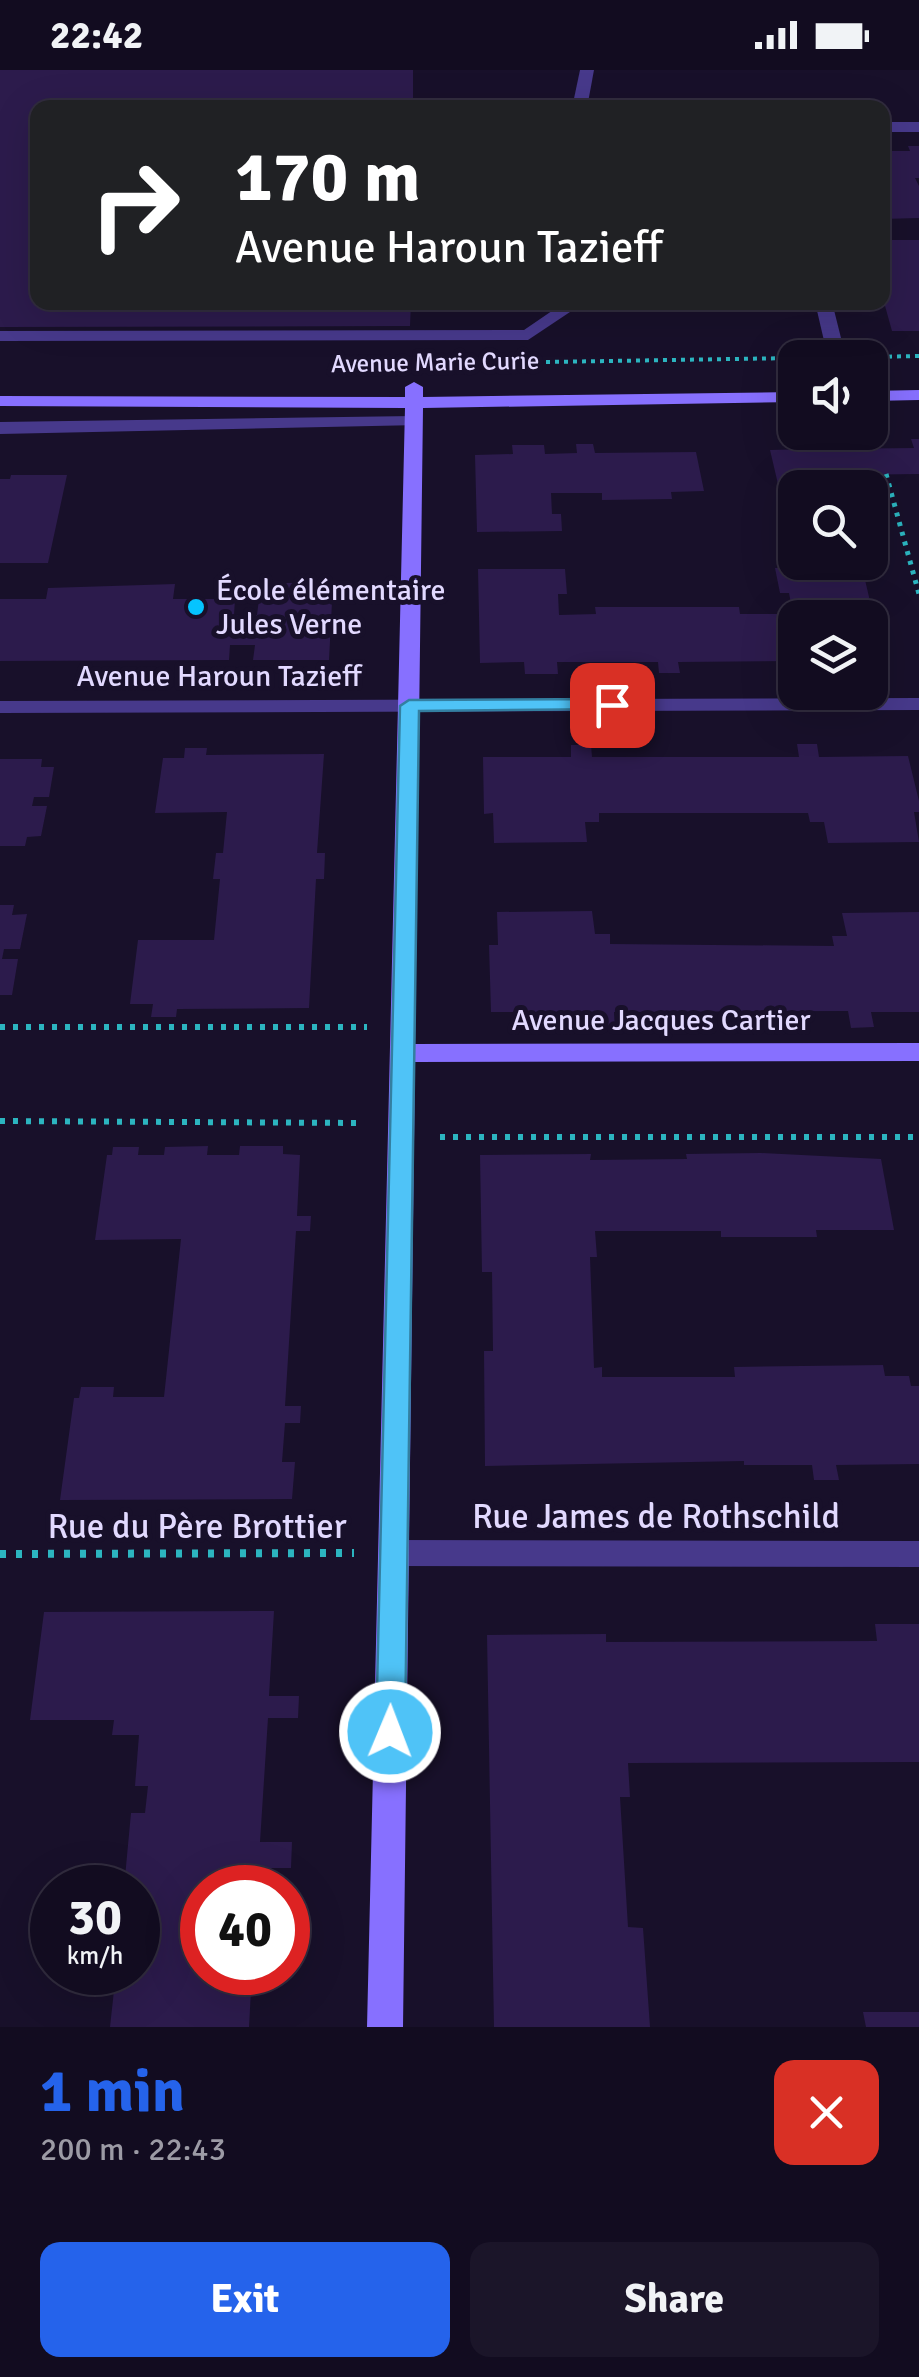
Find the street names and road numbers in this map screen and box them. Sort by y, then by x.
street label: Avenue Marie Curie [330,345,540,379]
street label: Avenue Haroun Tazieff [77,658,363,695]
street label: Avenue Jacques Cartier [512,1002,810,1039]
street label: Rue James de Rothschild [472,1495,840,1538]
street label: Rue du Père Brottier [47,1505,347,1548]

